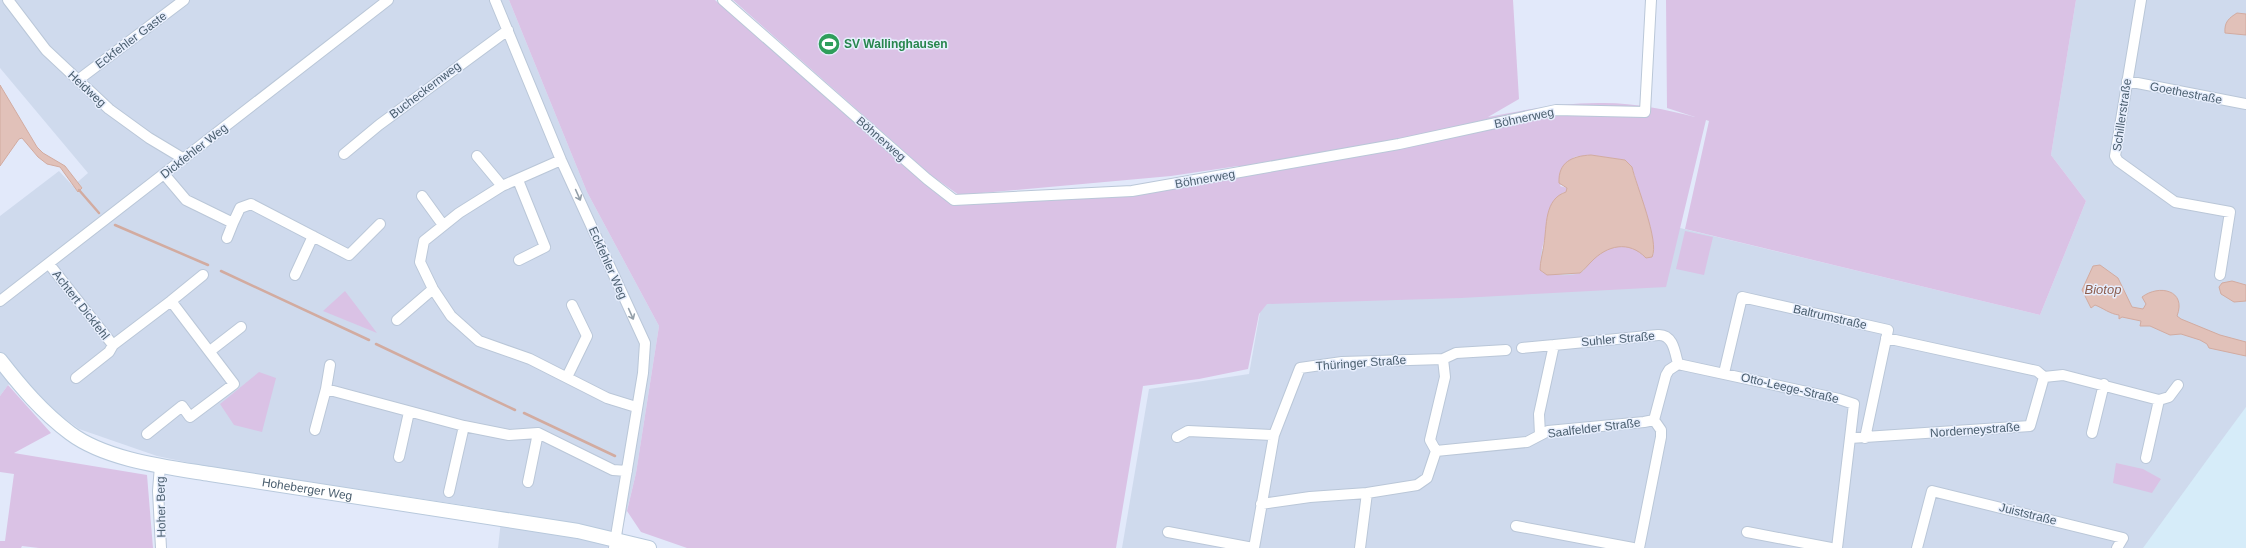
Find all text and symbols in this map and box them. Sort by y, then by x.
street label: Eckfehler Gaste [93,9,170,71]
sports icon: SV Wallinghausen [816,31,842,57]
place label: SV Wallinghausen [844,37,948,51]
street label: Bucheckernweg [387,59,463,121]
street label: Heidweg [65,68,109,110]
street label: Schillerstraße [2110,77,2134,152]
street label: Goethestraße [2149,79,2224,107]
street label: Böhnerweg [1493,105,1555,131]
street label: Böhnerweg [853,114,909,164]
street label: Dickfehler Weg [158,121,230,181]
street label: Böhnerweg [1174,167,1236,191]
one-way arrow [575,189,582,201]
street label: Eckfehler Weg [586,225,630,301]
street label: Achtert Dickfehl [50,268,112,342]
water label: Biotop [2085,282,2121,297]
street label: Baltrumstraße [1792,302,1869,332]
one-way arrow [628,307,635,319]
street label: Suhler Straße [1581,329,1656,349]
street label: Thüringer Straße [1315,353,1407,373]
street label: Otto-Leege-Straße [1740,370,1841,406]
street label: Saalfelder Straße [1547,415,1642,441]
street label: Norderneystraße [1930,420,2021,440]
street label: Hoheberger Weg [261,475,353,503]
street label: Hoher Berg [153,476,169,538]
street label: Juiststraße [1998,500,2058,528]

